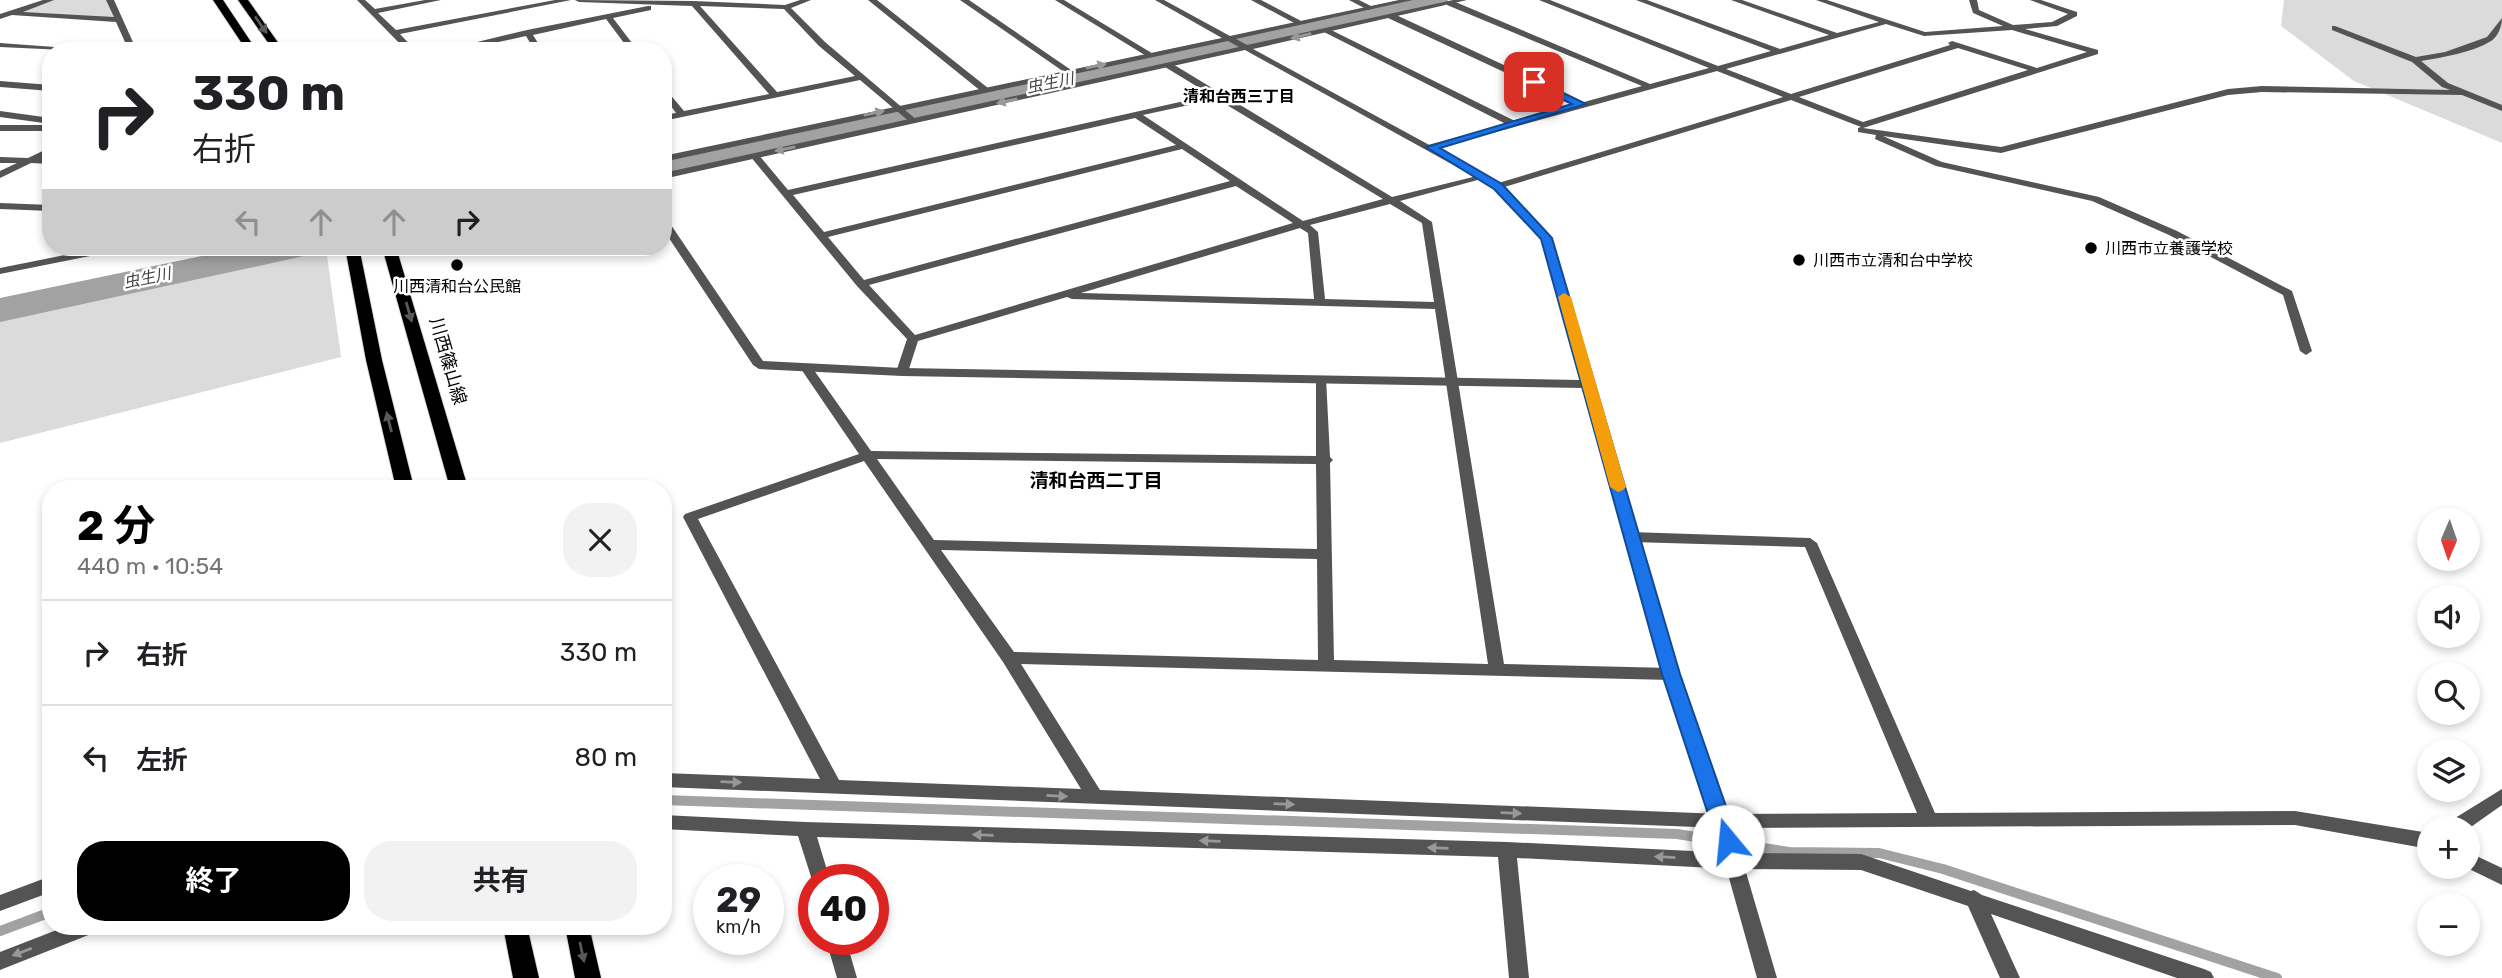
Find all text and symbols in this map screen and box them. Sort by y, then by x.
one-way arrow [254,16,268,34]
one-way arrow [1290,31,1312,42]
pin [1504,52,1564,112]
one-way arrow [1085,61,1107,72]
icon: arrive [1515,63,1553,101]
text: 330 m [192,64,345,122]
water label: 虫生川 [1025,68,1077,97]
icon: right [77,70,168,161]
district label: 清和台西三丁目 [1183,87,1295,106]
one-way arrow [996,96,1018,107]
one-way arrow [863,108,885,119]
text: 右折 [192,130,256,168]
one-way arrow [774,144,796,155]
icon: left [229,203,267,241]
icon: ahead [302,203,340,241]
icon: ahead [375,203,413,241]
icon: right [448,203,486,241]
place label: 川西市立養護学校 [2105,239,2233,258]
marker: 川西市立養護学校 [2083,240,2099,256]
place label: 川西市立清和台中学校 [1813,251,1973,270]
marker: 川西市立清和台中学校 [1791,252,1807,268]
marker: 川西清和台公民館 [449,257,465,273]
water label: 虫生川 [122,263,174,292]
place label: 川西清和台公民館 [393,277,521,296]
one-way arrow [404,301,415,323]
street label: 川西篠山線 [425,315,471,407]
one-way arrow [383,411,394,433]
district label: 清和台西二丁目 [1029,469,1163,492]
text: 2 分 [77,501,155,551]
button: close [563,503,637,577]
north arrow [2417,508,2480,570]
map controls [2417,508,2480,956]
text: 440 m · 10:54 [77,552,223,580]
button: sound [2417,585,2480,648]
icon: right [77,634,115,672]
text: 330 m [560,637,637,668]
text: 右折 [136,640,188,671]
button: search [2417,662,2480,725]
icon: left [77,739,115,777]
button: layers [2417,739,2480,802]
text: 80 m [574,742,637,773]
text: 左折 [136,745,188,776]
one-way arrow [721,776,743,787]
one-way arrow [1046,790,1068,801]
one-way arrow [1273,799,1295,810]
position arrow [1691,804,1765,878]
one-way arrow [1501,807,1523,818]
button: + [2417,816,2480,879]
one-way arrow [971,829,993,840]
one-way arrow [1199,836,1221,847]
button: 終了 [77,841,350,921]
button: 共有 [364,841,637,921]
one-way arrow [1426,842,1448,853]
one-way arrow [1654,852,1676,863]
speed limit sign: 40 [798,864,889,955]
text: 29 [716,879,761,921]
button: − [2417,893,2480,956]
text: km/h [716,916,761,938]
one-way arrow [577,941,588,963]
one-way arrow [11,947,32,958]

